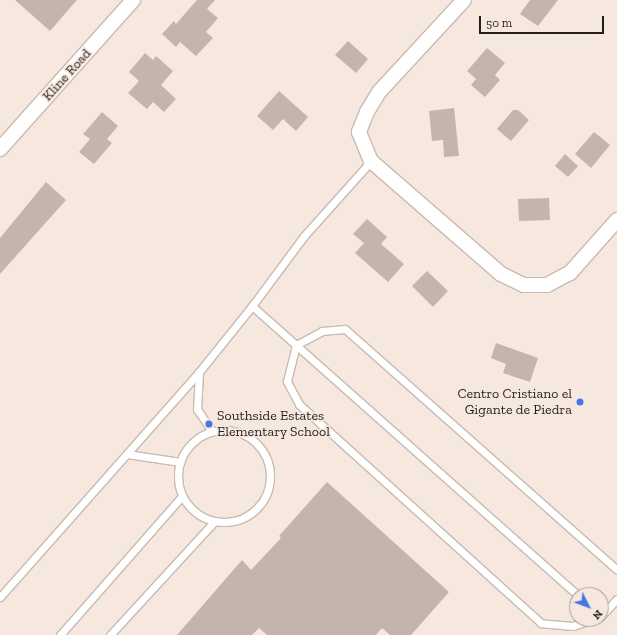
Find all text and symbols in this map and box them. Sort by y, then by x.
scale bar [481,8,606,34]
text: 50 m [486,16,512,30]
street label: Kline Road [39,45,95,105]
place label: Centro Cristiano el Gigante de Piedra [457,386,572,418]
marker: Centro Cristiano el Gigante de Piedra [575,397,585,407]
place label: Southside Estates Elementary School [217,408,330,440]
marker: Southside Estates Elementary School [204,419,214,429]
north arrow [569,587,609,627]
text: N [590,607,605,622]

